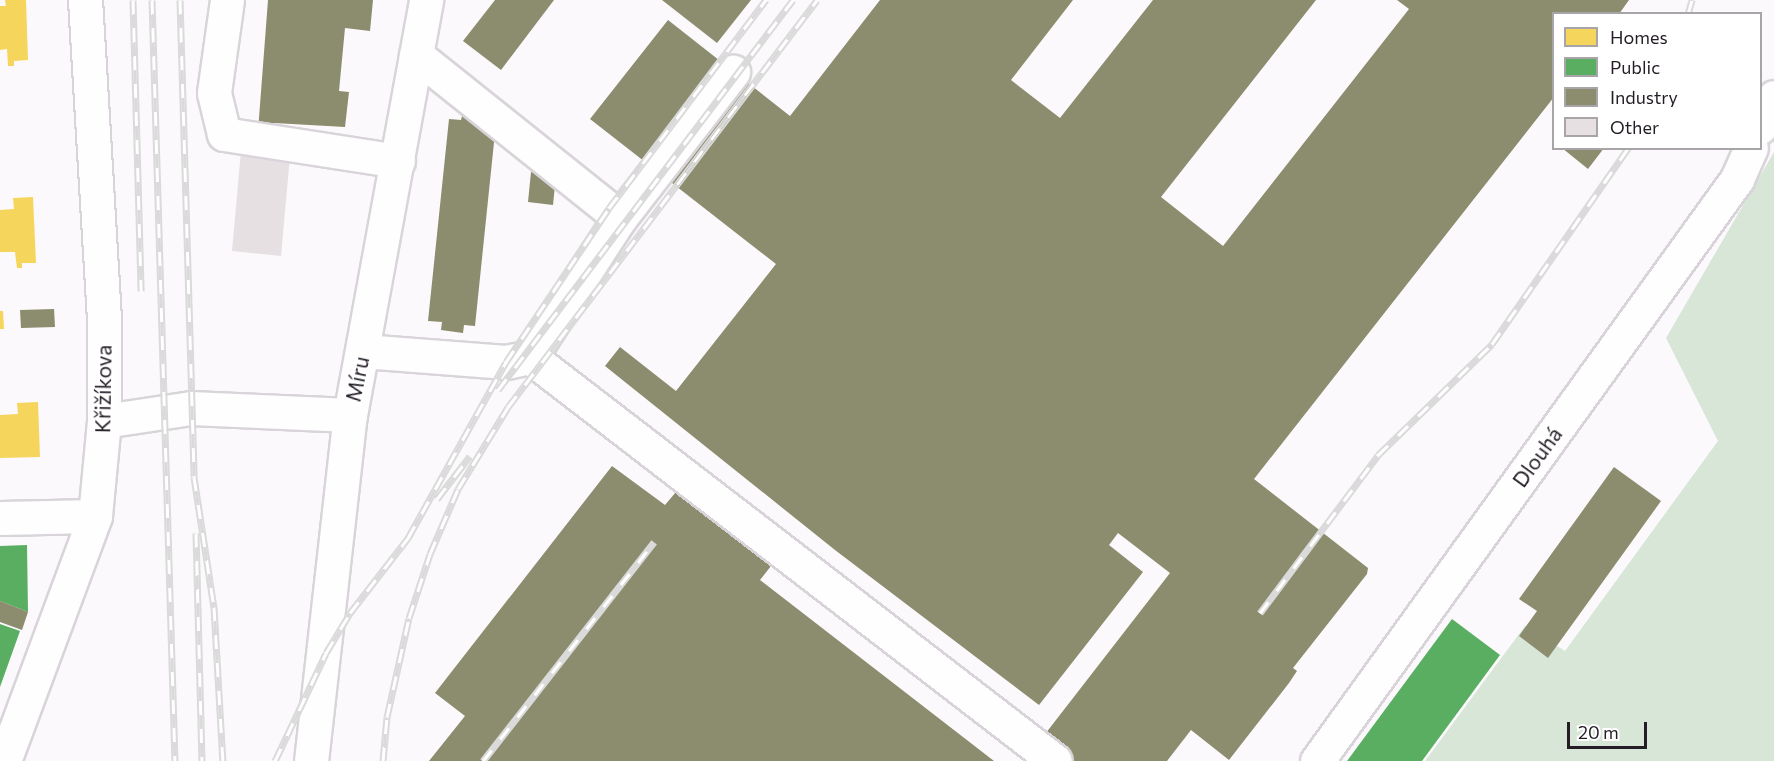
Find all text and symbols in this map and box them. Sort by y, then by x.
legend [1552,12,1762,150]
text: Homes [1610,26,1668,48]
text: Public [1610,56,1660,78]
text: Industry [1610,86,1678,108]
text: Other [1610,116,1659,138]
street label: Křižíkova [90,345,116,433]
street label: Míru [340,354,374,404]
street label: Dlouhá [1507,422,1567,492]
scale bar [1570,710,1650,748]
text: 20 m [1578,721,1619,743]

